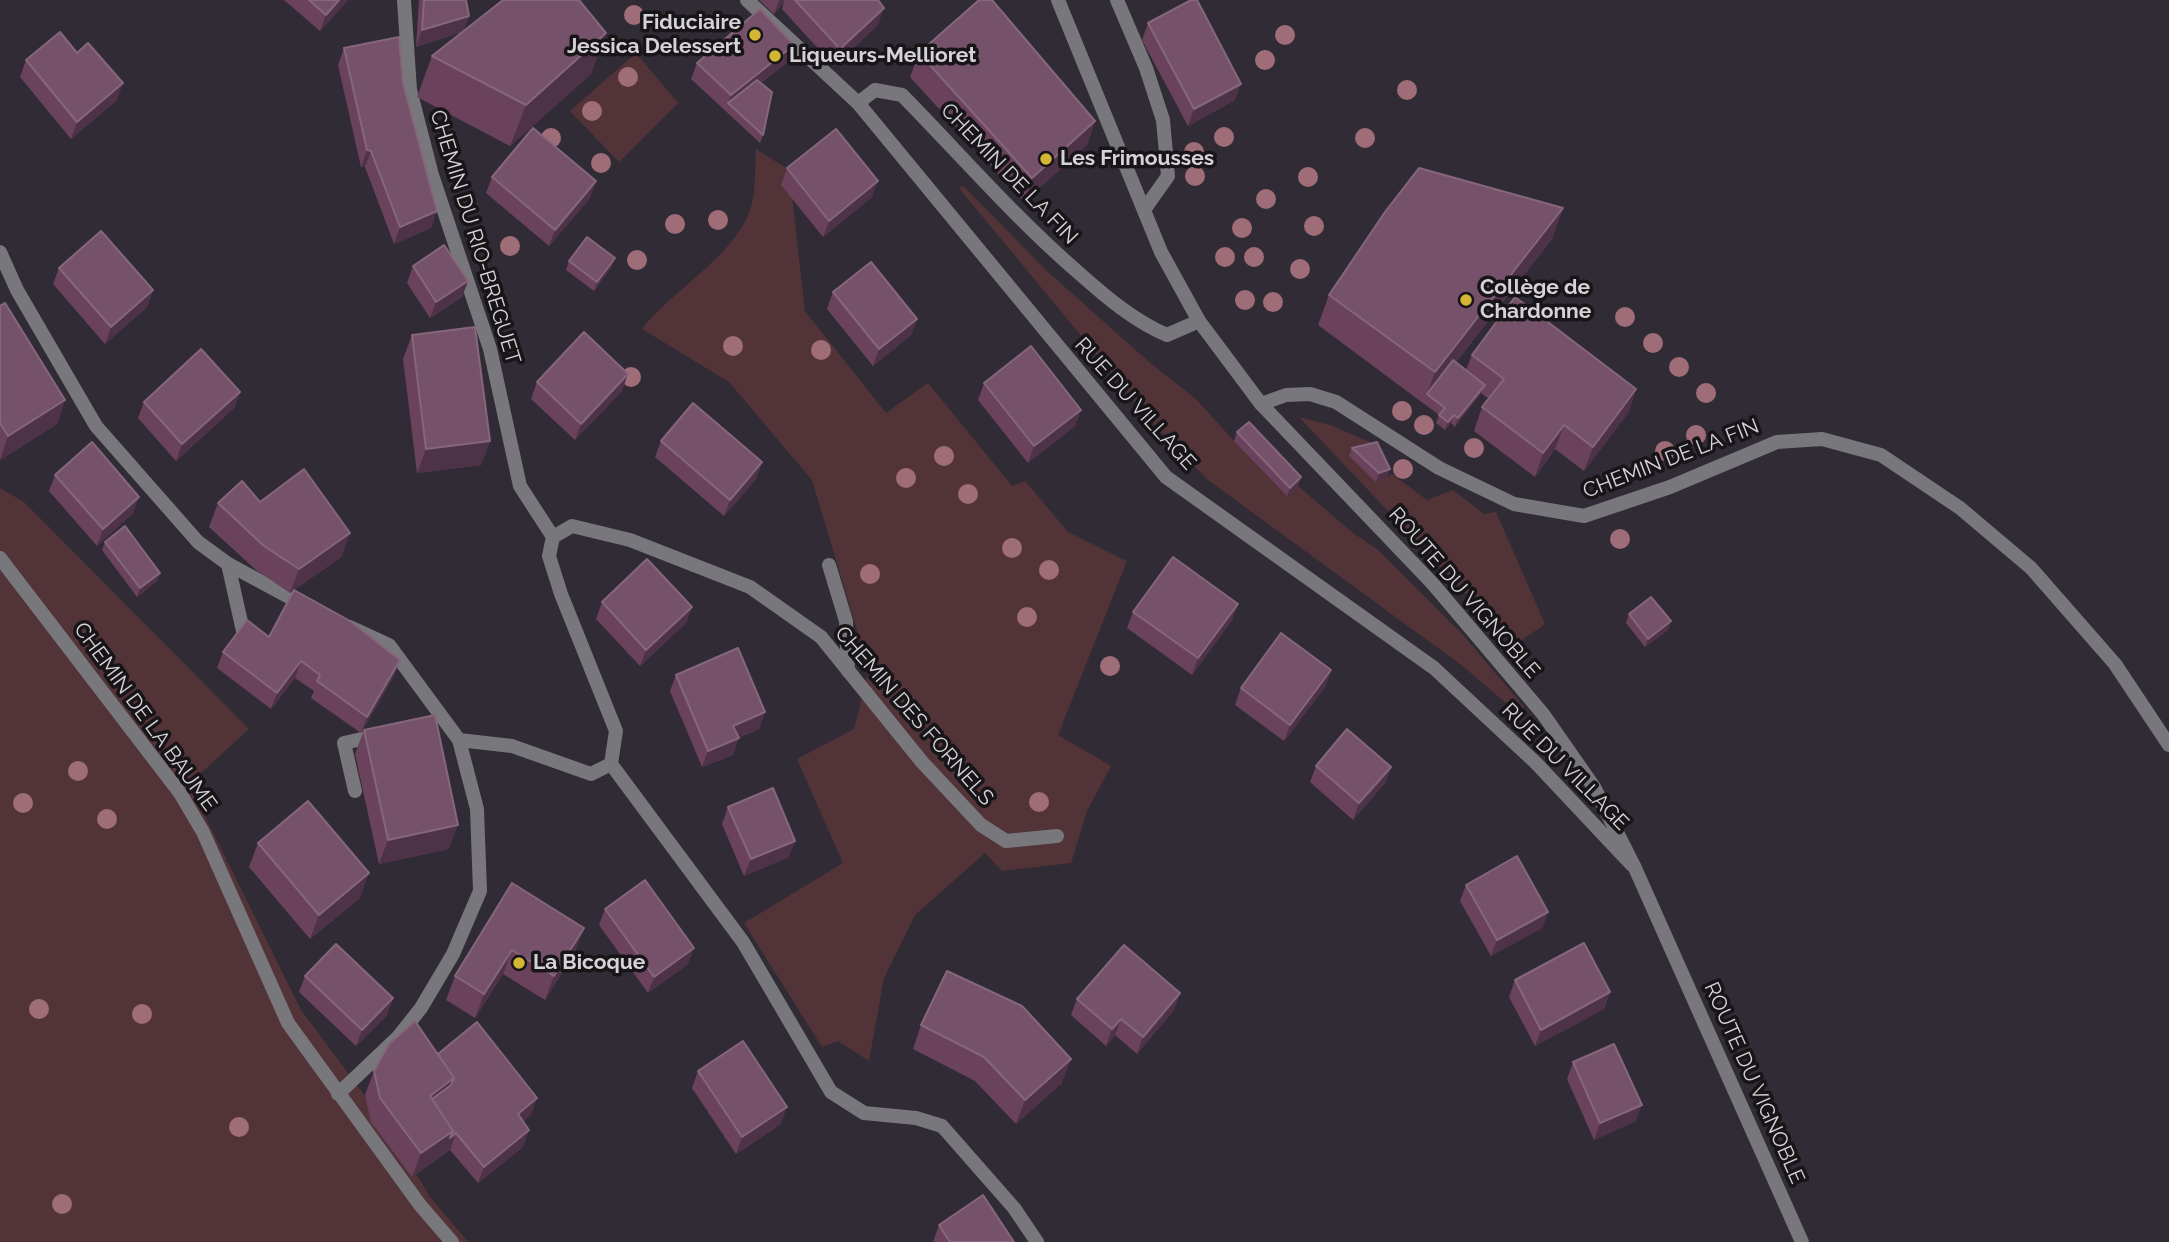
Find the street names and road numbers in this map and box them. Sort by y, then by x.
street label: CHEMIN DE LA FIN [935,98,1083,250]
street label: CHEMIN DU RIO-BREGUET [424,107,526,367]
street label: RUE DU VILLAGE [1069,333,1201,475]
street label: CHEMIN DE LA FIN [1579,414,1763,504]
street label: ROUTE DU VIGNOBLE [1383,502,1545,684]
street label: CHEMIN DE LA BAUME [68,618,222,816]
street label: CHEMIN DES FORNELS [829,621,999,811]
street label: RUE DU VILLAGE [1496,698,1634,836]
street label: ROUTE DU VIGNOBLE [1698,978,1810,1188]

